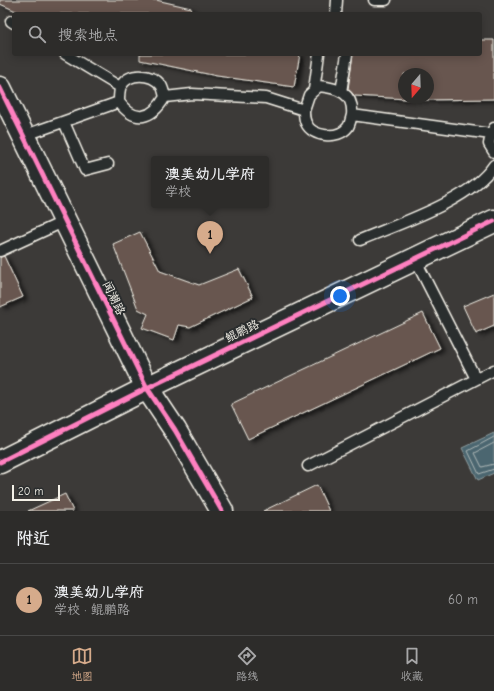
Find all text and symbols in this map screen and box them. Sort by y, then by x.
search box [12,12,482,56]
icon: search [26,23,48,45]
text: 搜索地点 [58,26,118,44]
north arrow [398,68,434,104]
popup [151,156,269,208]
text: 澳美幼儿学府 [165,165,255,183]
text: 学校 [165,184,191,199]
pin: 1 [197,221,223,254]
street label: 闻潮路 [100,279,128,317]
your location [330,286,350,306]
street label: 鲲鹏路 [223,317,261,345]
scale bar [12,483,60,502]
text: 20 m [18,485,43,498]
text: 附近 [16,529,50,548]
text: 澳美幼儿学府 [54,583,144,601]
text: 1 [26,592,32,607]
text: 60 m [448,592,478,607]
text: 学校 · 鲲鹏路 [54,602,130,617]
tab: 地图 [71,645,93,683]
tab: 路线 [236,645,258,683]
tab: 收藏 [401,645,423,683]

